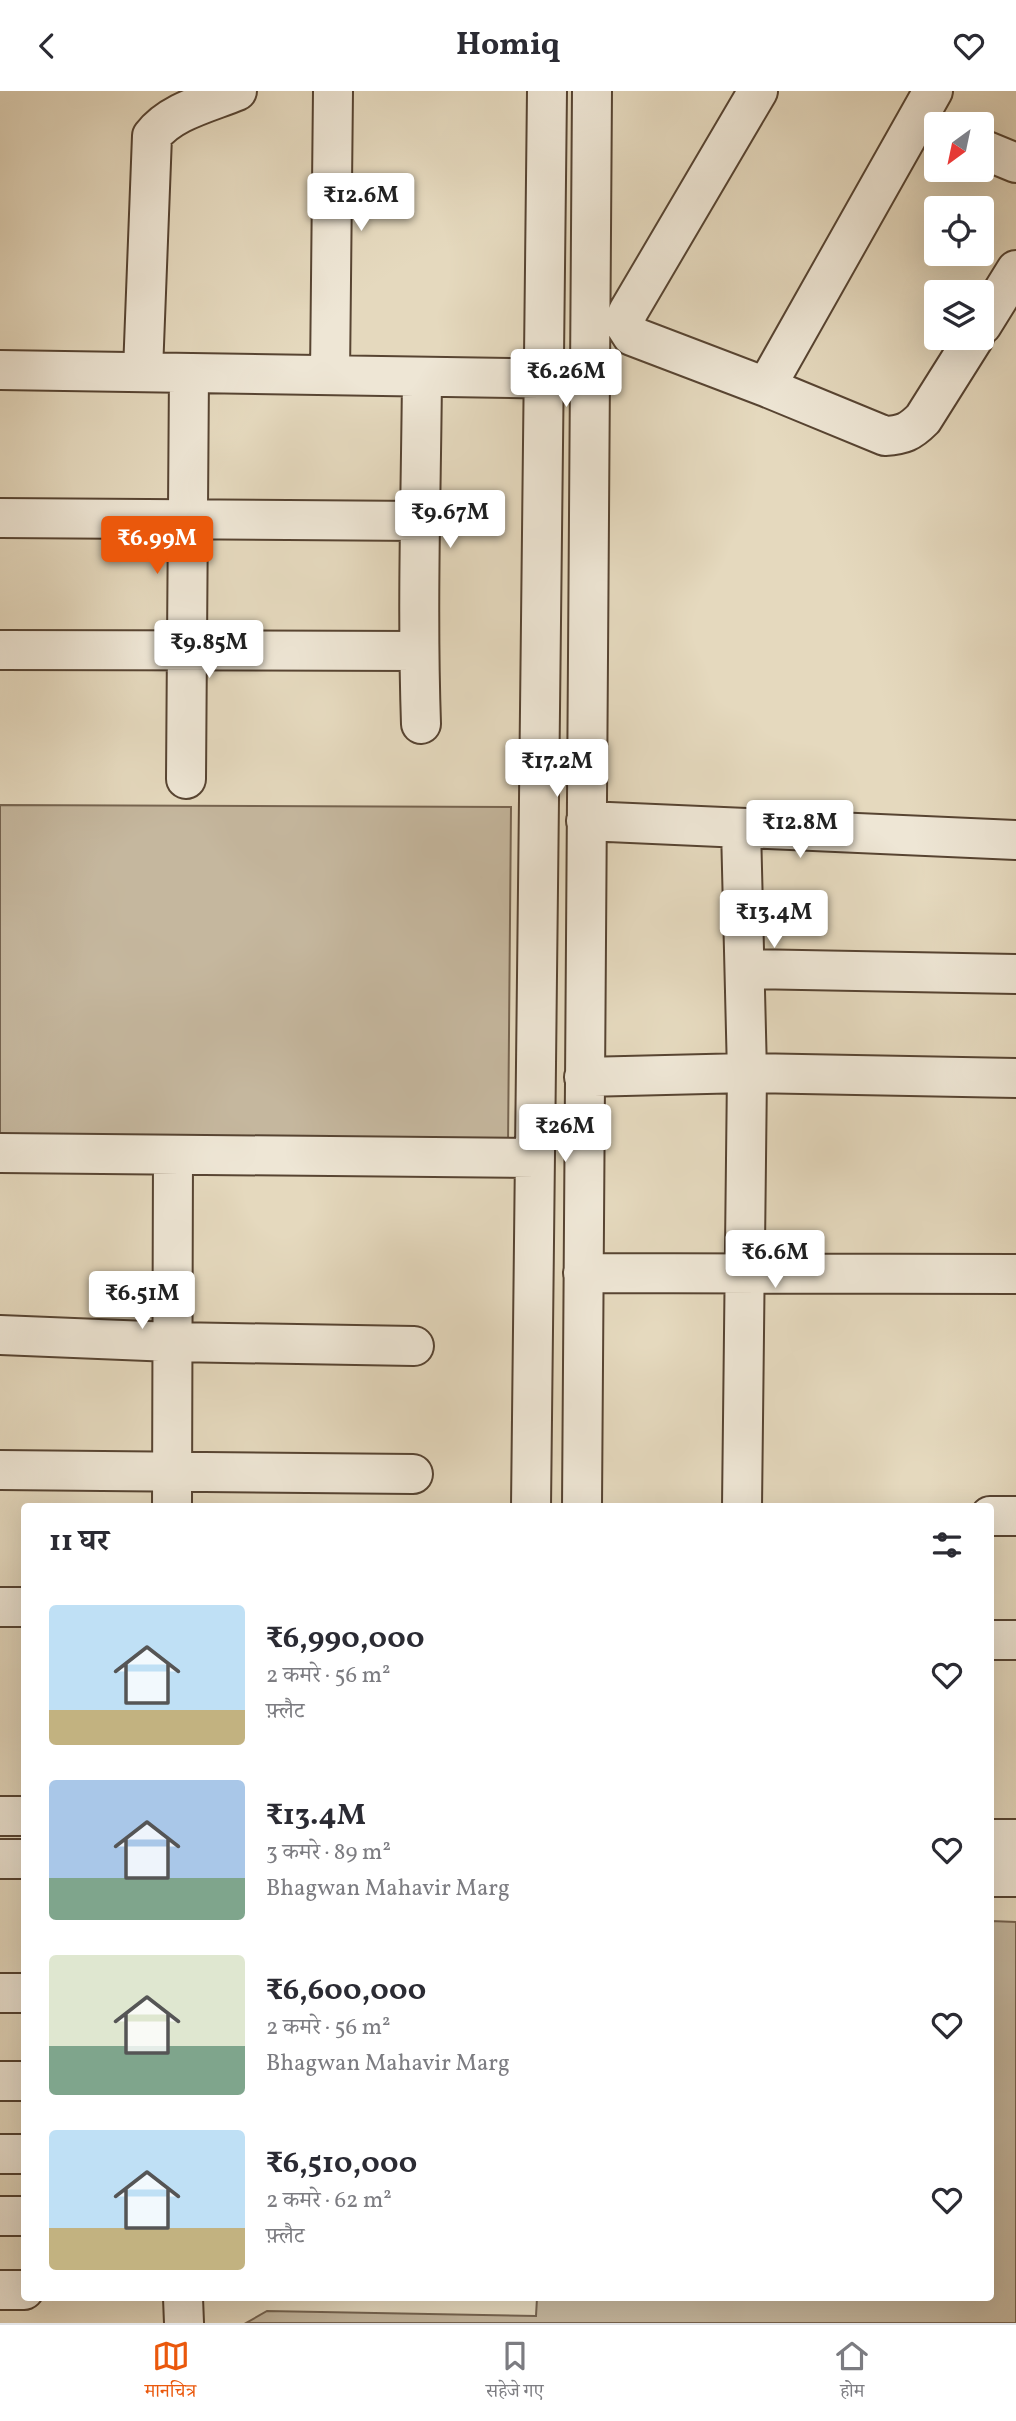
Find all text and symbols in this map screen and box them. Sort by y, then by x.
text: Homiq [456,24,560,68]
icon: back [28,27,66,65]
icon: heart [950,27,988,65]
north arrow [924,112,994,182]
map controls [924,112,994,350]
pin: ₹12.6M [304,173,418,233]
text: ₹12.6M [323,180,399,212]
button: locate [924,196,994,266]
button: layers [924,280,994,350]
pin: ₹6.26M [509,349,623,409]
text: ₹6.26M [527,356,605,388]
pin: ₹9.67M [393,491,507,550]
text: ₹9.67M [411,497,489,529]
pin: ₹6.99M [100,517,214,576]
text: ₹6.99M [117,523,197,555]
pin: ₹9.85M [152,621,266,680]
text: ₹9.85M [170,627,248,659]
pin: ₹17.2M [500,739,614,799]
text: ₹17.2M [521,746,593,778]
pin: ₹12.8M [743,801,857,860]
text: ₹12.8M [762,807,838,839]
pin: ₹13.4M [717,891,831,950]
text: ₹13.4M [736,897,812,929]
pin: ₹26M [524,1105,606,1164]
text: ₹26M [535,1111,595,1143]
pin: ₹6.6M [726,1231,824,1290]
text: ₹6.6M [742,1237,808,1269]
pin: ₹6.51M [85,1271,199,1331]
text: ₹6.51M [105,1278,179,1310]
text: 11 घर [49,1521,109,1563]
icon: filters [928,1526,966,1564]
text: ₹6,990,000 [266,1618,425,1660]
icon: home [105,1633,189,1717]
icon: heart [928,1656,966,1694]
text: 2 कमरे · 56 m² [266,1660,391,1692]
text: फ़्लैट [266,1696,304,1728]
text: ₹13.4M [266,1795,366,1837]
icon: home [105,1808,189,1892]
icon: heart [928,1831,966,1869]
text: 3 कमरे · 89 m² [266,1837,391,1869]
text: Bhagwan Mahavir Marg [266,1873,510,1905]
text: ₹6,600,000 [266,1970,426,2012]
icon: home [105,1983,189,2067]
icon: heart [928,2006,966,2044]
text: 2 कमरे · 56 m² [266,2012,391,2044]
text: Bhagwan Mahavir Marg [266,2048,510,2080]
text: ₹6,510,000 [266,2143,417,2185]
icon: home [105,2158,189,2242]
icon: heart [928,2181,966,2219]
text: 2 कमरे · 62 m² [266,2185,392,2217]
text: फ़्लैट [266,2221,304,2253]
tab: मानचित्र [145,2337,196,2409]
tab: सहेजे गए [486,2337,544,2409]
tab: होम [833,2337,871,2409]

